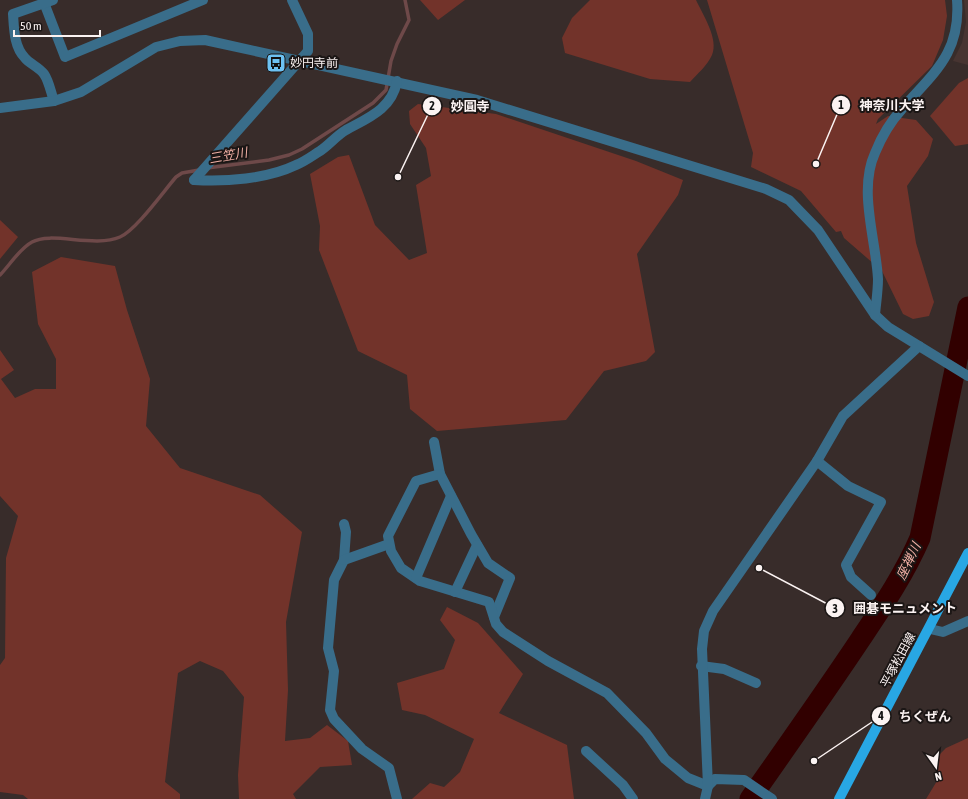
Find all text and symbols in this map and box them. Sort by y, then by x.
scale bar [14,12,100,38]
text: 50 m [20,19,42,33]
bus stop icon: 妙円寺前 [265,52,287,74]
place label: 妙円寺前 [290,56,338,70]
callout: 妙圓寺 [422,93,497,118]
callout: 神奈川大学 [831,93,932,118]
text: 1 [838,98,844,112]
text: 神奈川大学 [859,98,925,113]
text: 2 [429,99,435,113]
text: 妙圓寺 [450,99,490,114]
water label: 三笠川 [208,144,251,166]
water label: 座禅川 [893,539,925,582]
callout: 囲碁モニュメント [825,596,965,621]
text: 囲碁モニュメント [853,601,957,616]
text: 3 [832,602,838,616]
street label: 平塚松田線 [878,630,918,690]
callout: ちくぜん [871,704,959,729]
text: 4 [877,709,884,723]
text: ちくぜん [899,709,951,724]
north arrow [916,747,956,787]
text: N [934,770,943,783]

